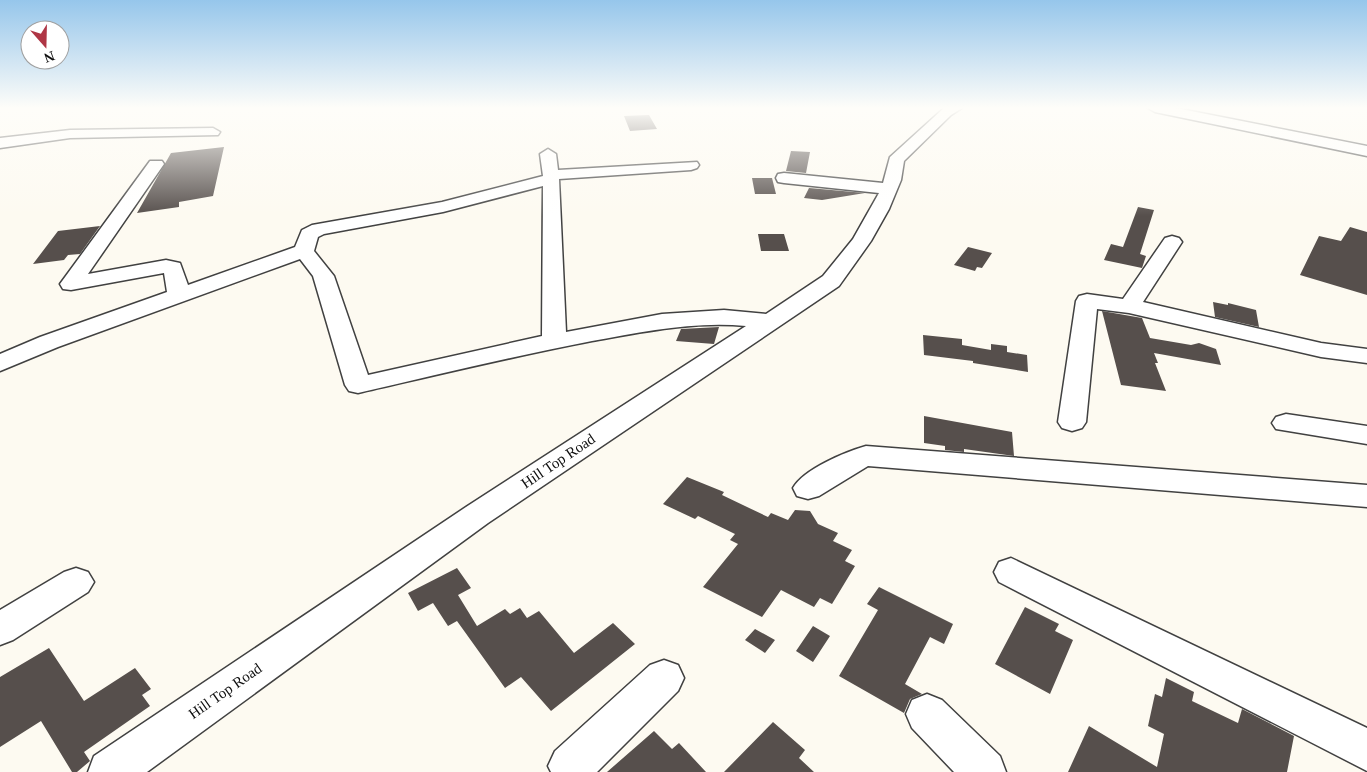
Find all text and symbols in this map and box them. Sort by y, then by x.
north arrow [20,20,70,70]
text: N [42,48,57,66]
street label: Hill Top Road [518,430,598,491]
street label: Hill Top Road [185,660,265,722]

